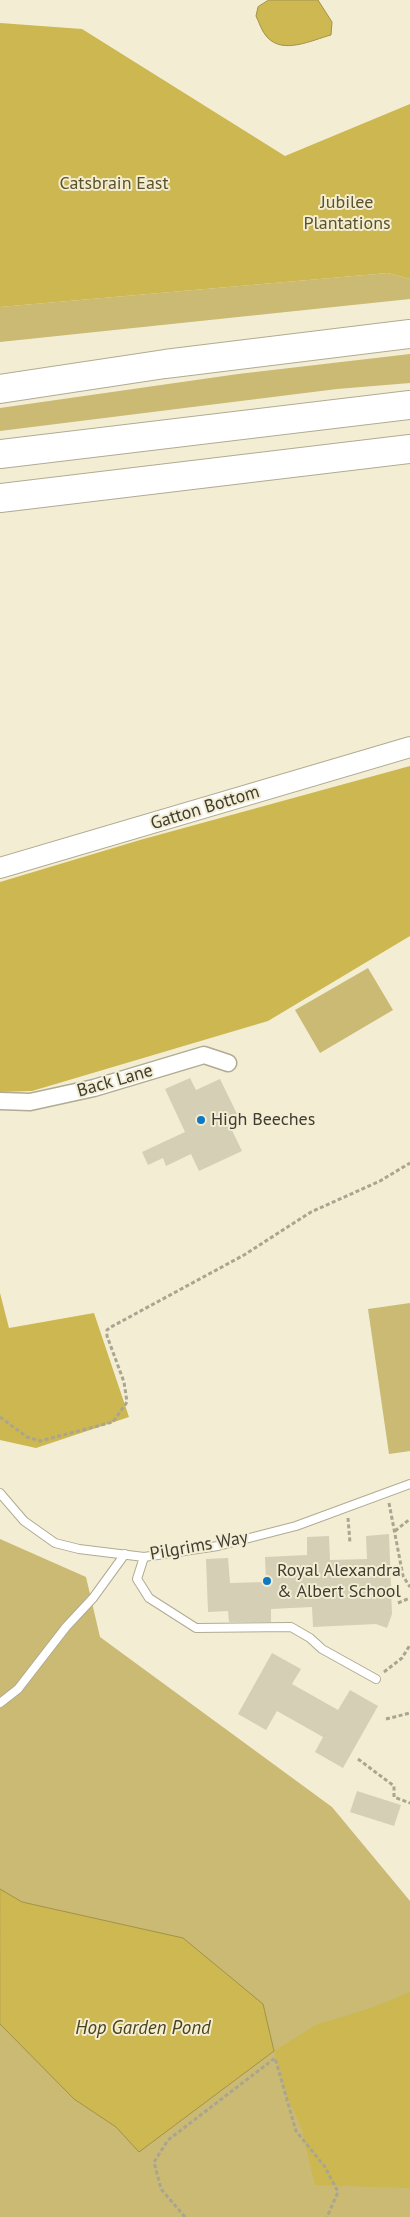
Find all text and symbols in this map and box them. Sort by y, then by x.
park label: Catsbrain East [59,173,169,195]
park label: Jubilee Plantations [303,192,391,234]
street label: Gatton Bottom [148,781,262,835]
street label: Back Lane [75,1060,155,1102]
place label: High Beeches [211,1109,315,1131]
marker: High Beeches [195,1114,207,1126]
street label: Pilgrims Way [148,1527,250,1565]
place label: Royal Alexandra & Albert School [277,1560,401,1602]
marker: Royal Alexandra & Albert School [261,1575,273,1587]
water label: Hop Garden Pond [75,2018,211,2040]

